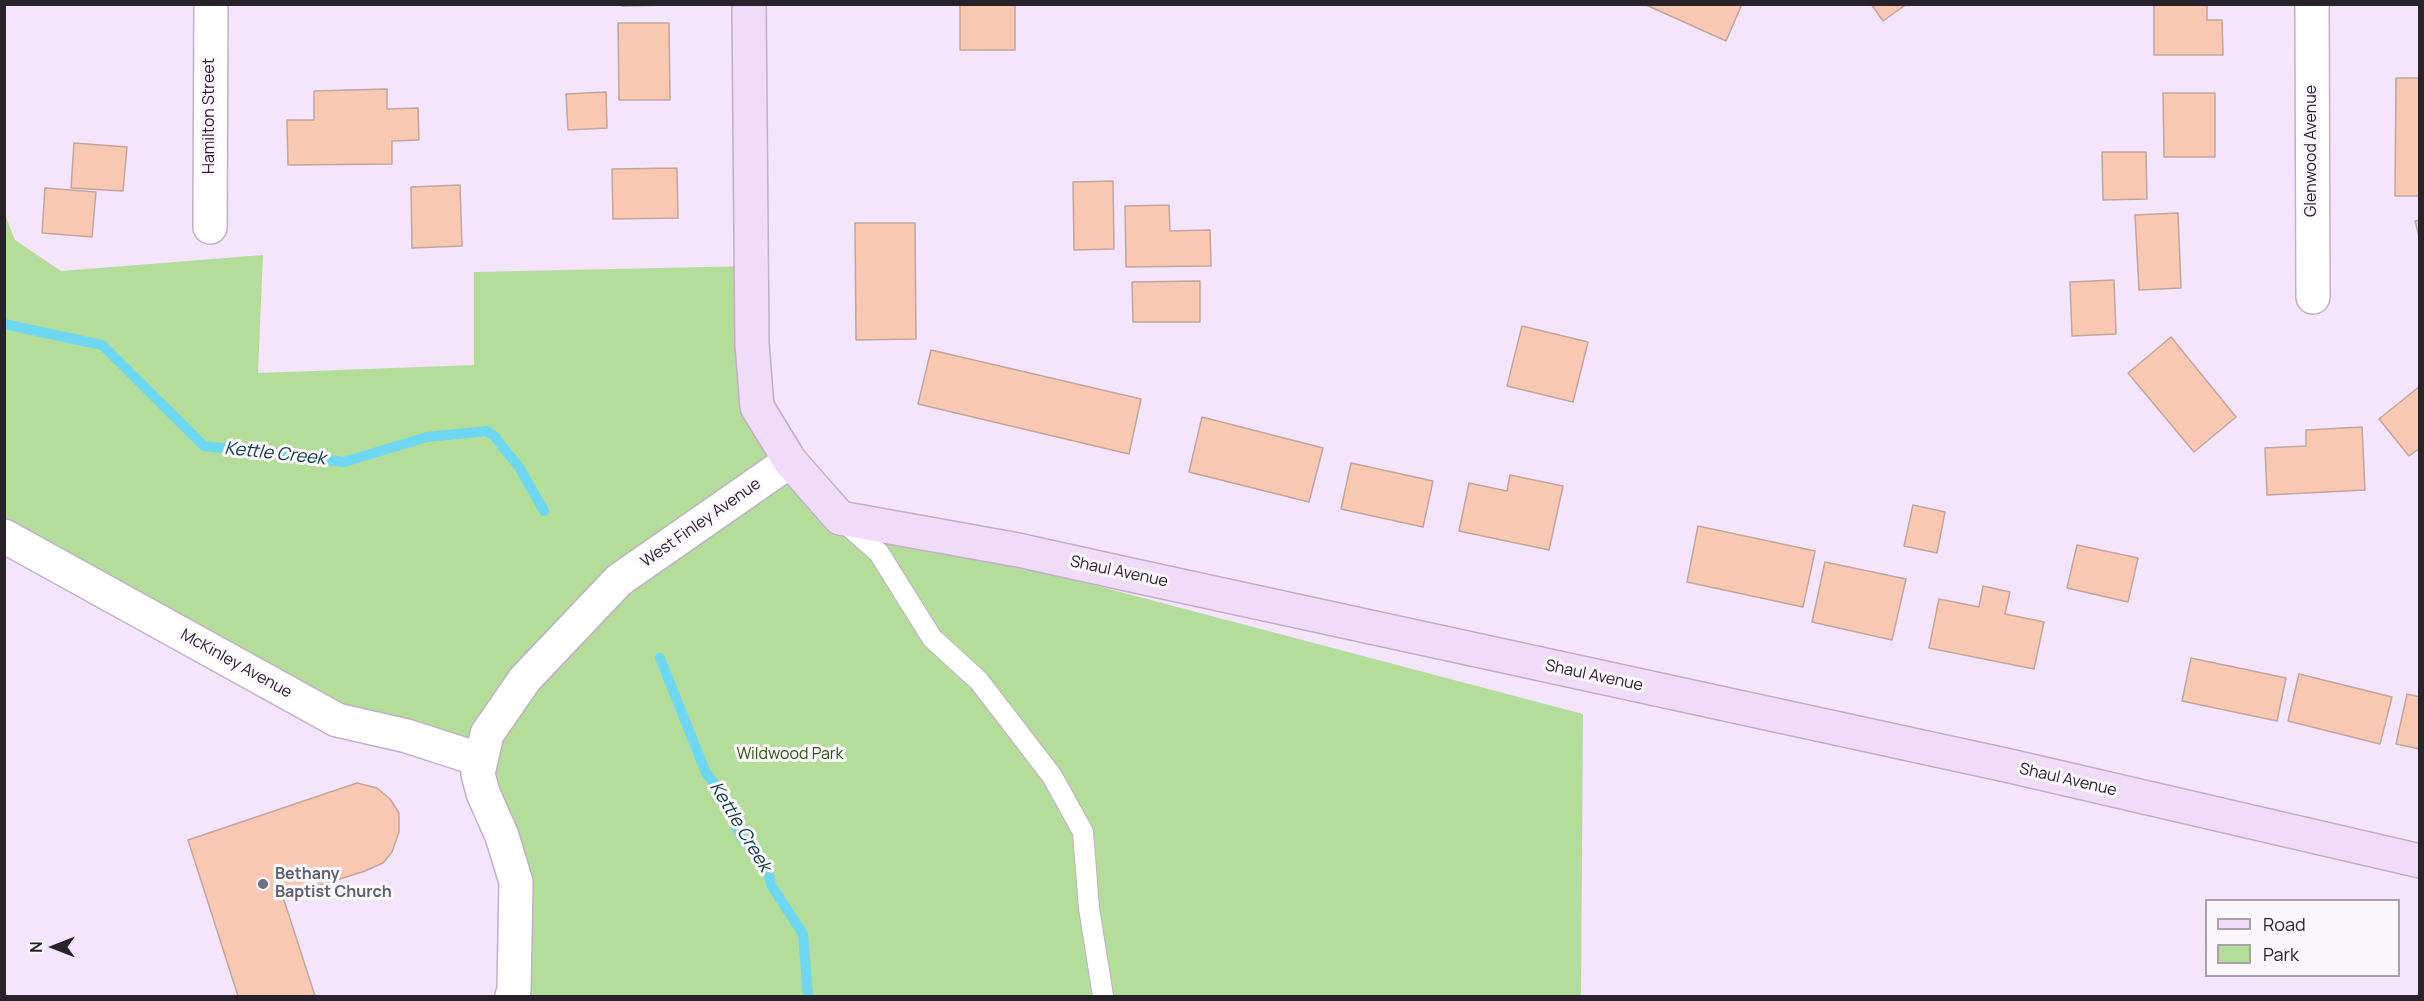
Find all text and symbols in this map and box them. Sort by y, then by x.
street label: Hamilton Street [200,58,220,174]
street label: Glenwood Avenue [2302,85,2322,217]
water label: Kettle Creek [223,438,327,470]
street label: West Finley Avenue [637,474,765,572]
street label: Shaul Avenue [1068,552,1170,592]
street label: McKinley Avenue [177,625,295,703]
street label: Shaul Avenue [1543,656,1645,696]
park label: Wildwood Park [736,745,844,765]
street label: Shaul Avenue [2017,759,2119,801]
water label: Kettle Creek [705,778,775,876]
place label: Bethany Baptist Church [275,865,392,903]
marker: Bethany Baptist Church [256,877,270,891]
legend [2205,899,2400,977]
text: Road [2263,912,2306,936]
north arrow [24,917,84,977]
text: N [25,941,47,953]
text: Park [2263,942,2299,966]

